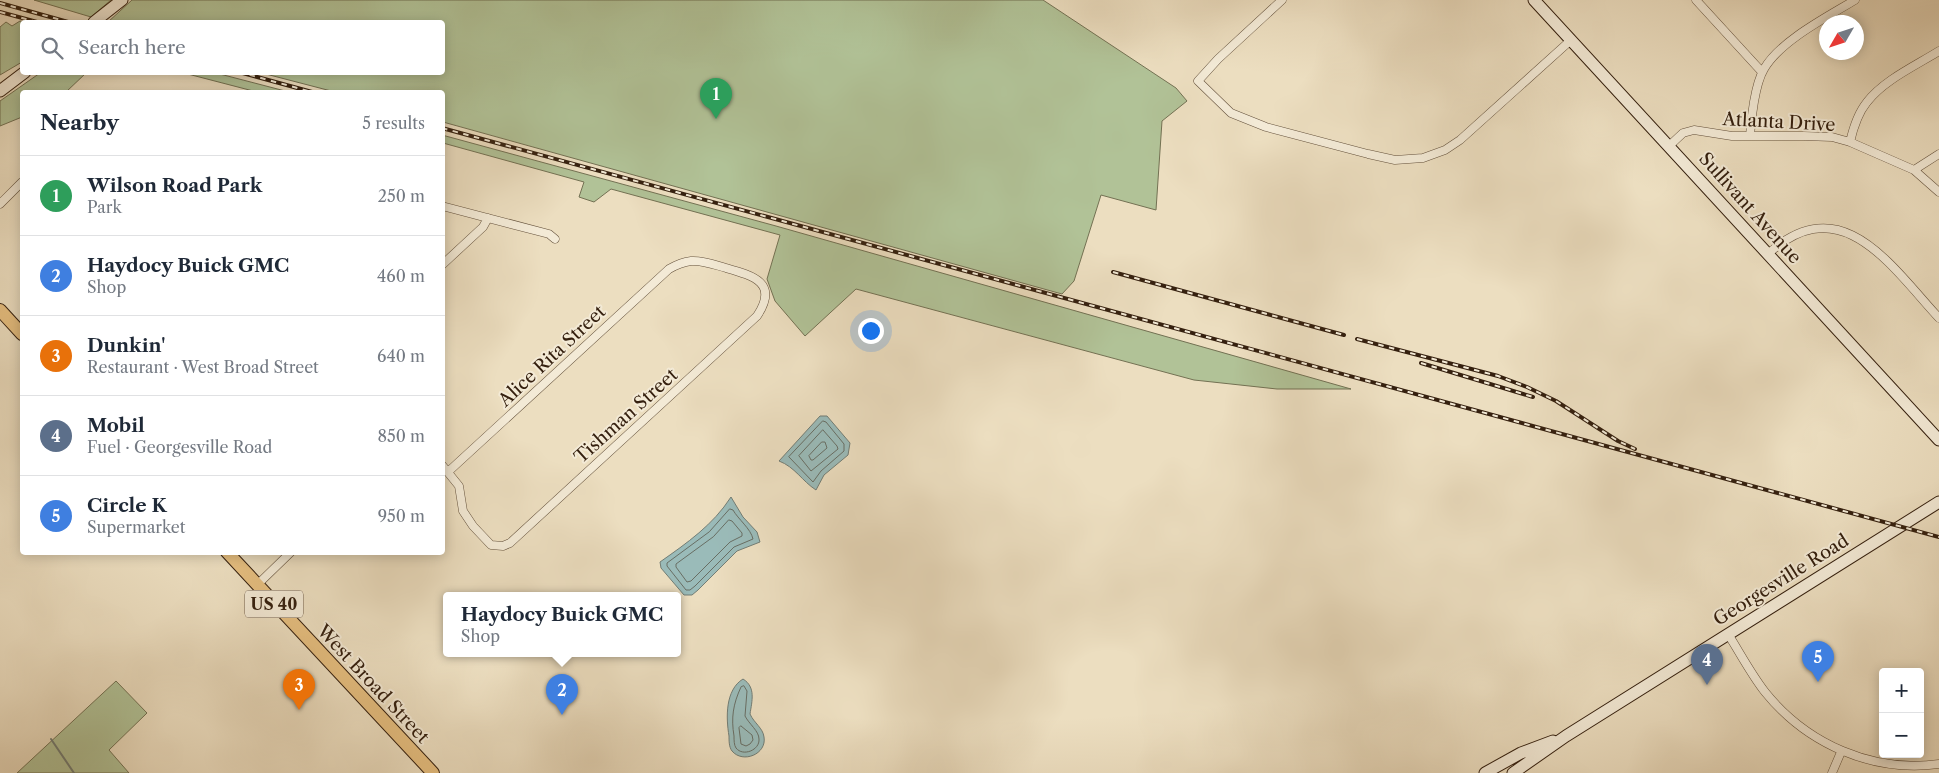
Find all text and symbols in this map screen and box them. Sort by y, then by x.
north arrow [1819,15,1864,60]
search box [20,20,445,75]
icon: search [38,34,66,62]
text: Search here [78,36,186,59]
pin: 1 [700,78,732,119]
street label: Atlanta Drive [1721,108,1836,136]
text: Nearby [40,110,119,135]
text: 5 results [362,113,425,133]
street label: Sullivant Avenue [1694,148,1806,268]
text: Wilson Road Park [87,174,262,197]
text: 1 [52,186,60,206]
text: 250 m [378,186,425,206]
text: Park [87,197,122,217]
text: Haydocy Buick GMC [87,254,289,277]
text: 2 [51,266,61,286]
text: 460 m [377,266,425,286]
text: Shop [87,277,126,297]
street label: Alice Rita Street [493,300,611,412]
your location [858,318,884,344]
text: Dunkin' [87,334,165,357]
text: 3 [51,346,61,366]
text: 640 m [377,346,425,366]
text: Restaurant · West Broad Street [87,357,319,377]
street label: Tishman Street [570,364,683,468]
text: Mobil [87,414,145,437]
text: 4 [51,426,61,446]
text: 850 m [378,426,425,446]
text: Fuel · Georgesville Road [87,437,272,457]
text: Circle K [87,494,167,517]
text: 5 [52,506,60,526]
text: 950 m [378,506,425,526]
text: Supermarket [87,517,185,537]
street label: Georgesville Road [1709,529,1853,631]
road number: US 40 [245,590,303,618]
popup [443,592,681,657]
text: Haydocy Buick GMC [461,603,663,626]
street label: West Broad Street [312,619,434,748]
text: Shop [461,626,500,646]
pin: 5 [1802,641,1834,682]
pin: 4 [1691,644,1723,685]
map controls [1879,668,1924,758]
button: + [1879,668,1924,713]
pin: 3 [283,669,315,710]
pin: 2 [546,674,578,715]
button: − [1879,713,1924,758]

